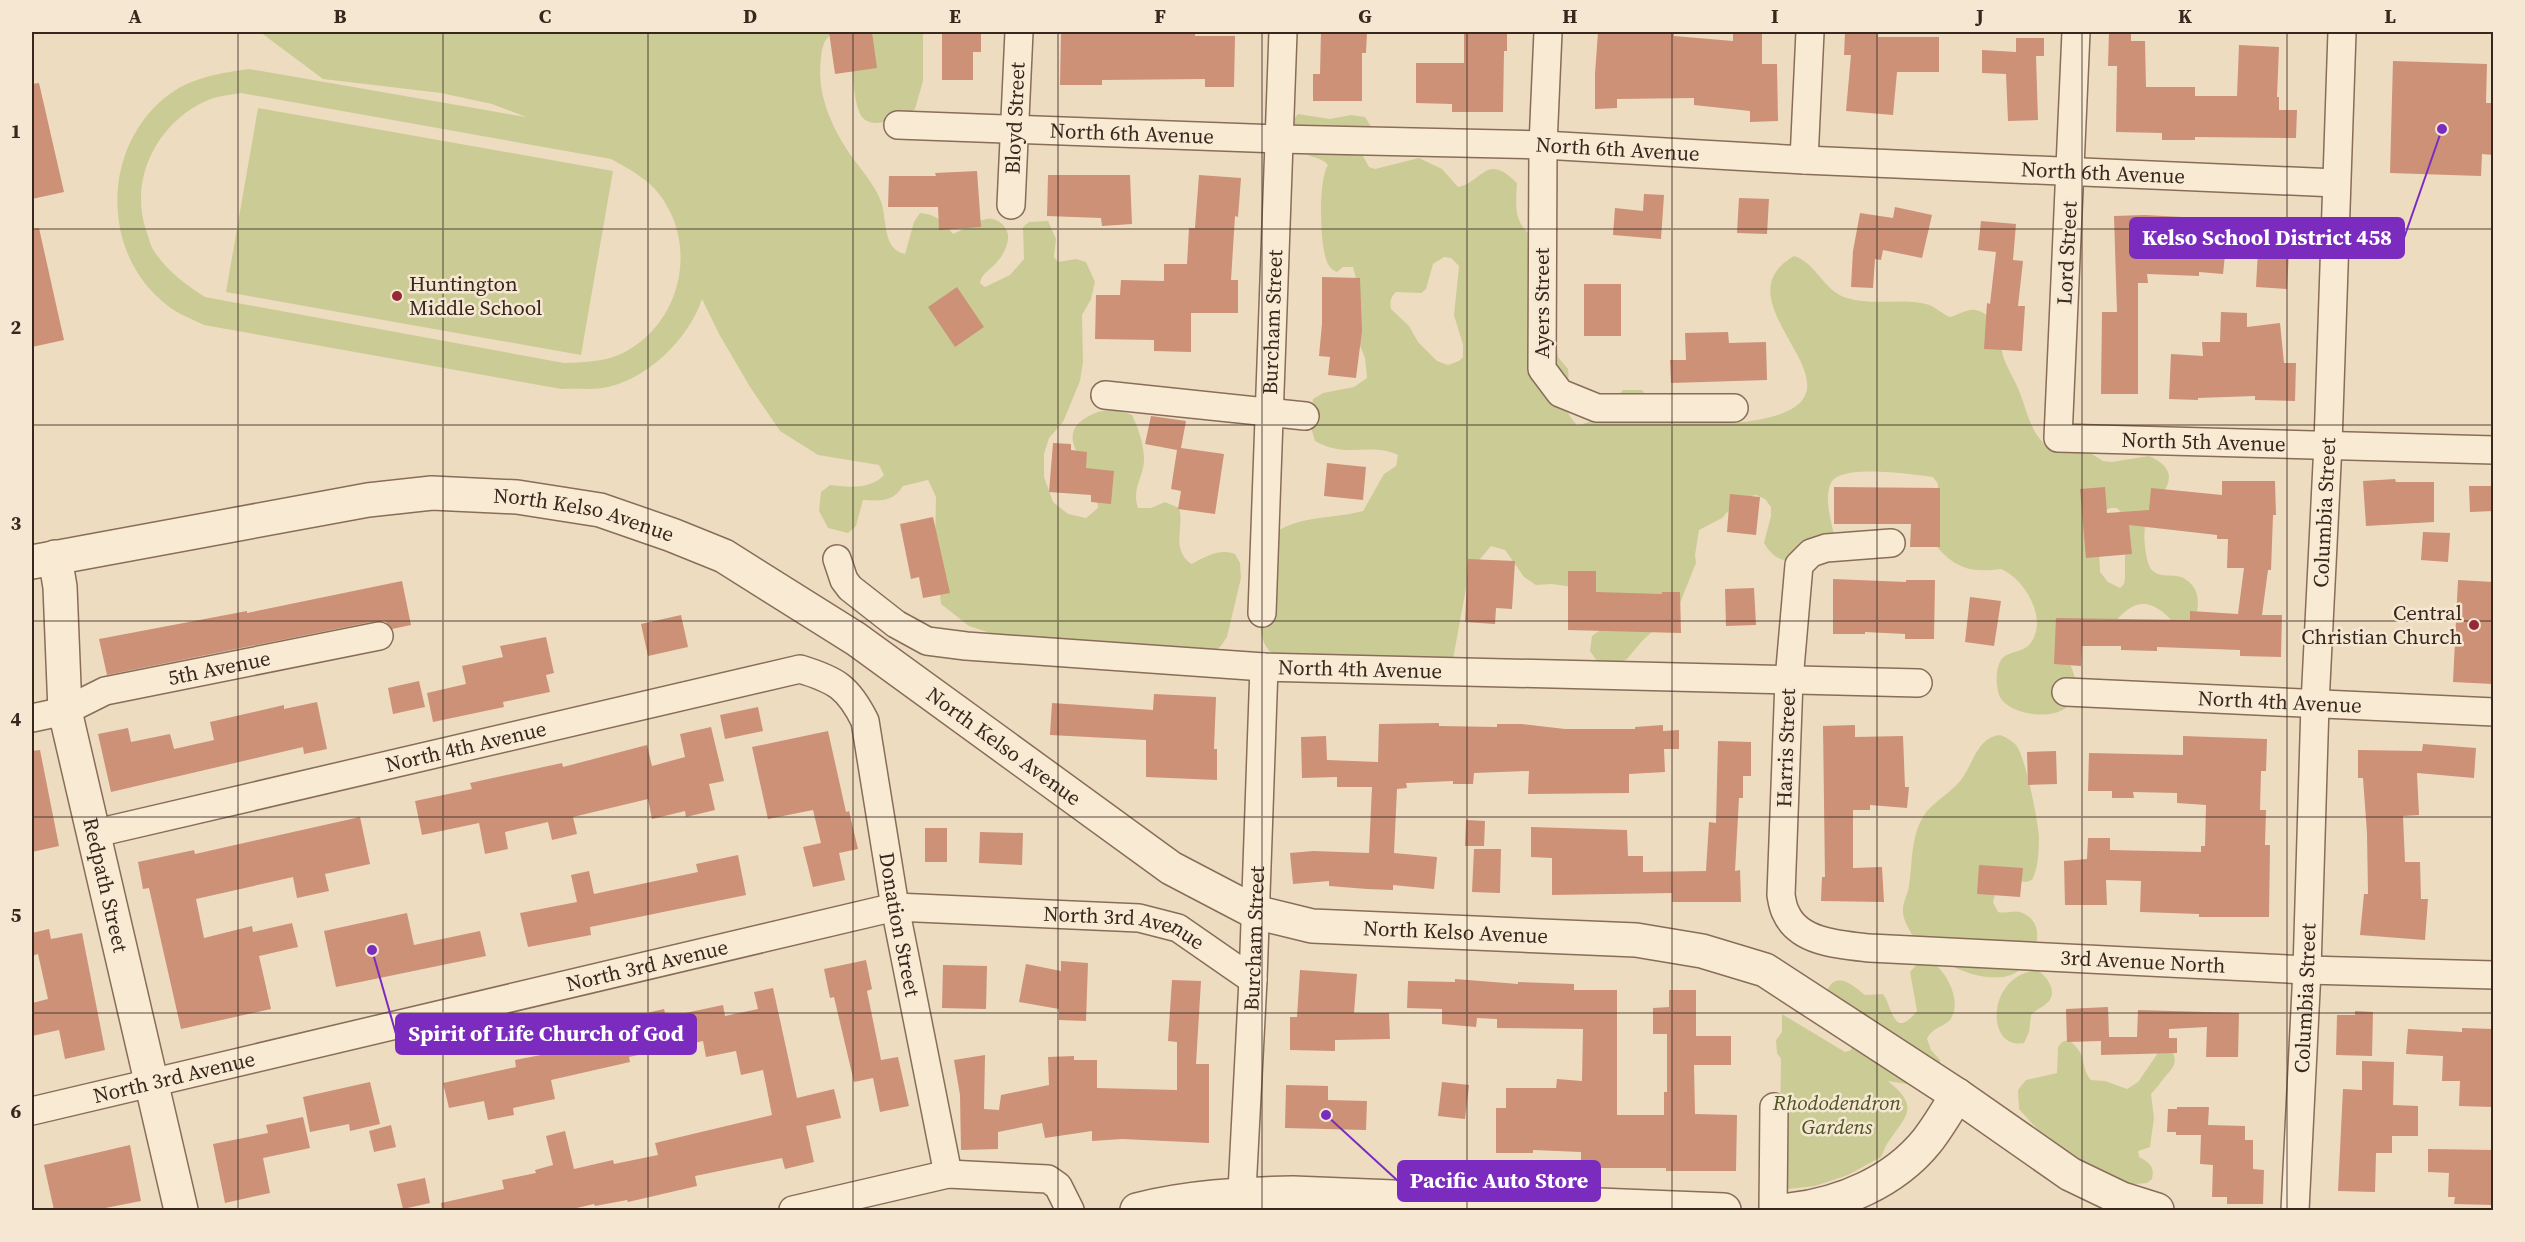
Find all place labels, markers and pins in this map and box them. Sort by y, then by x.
callout: Kelso School District 458 [2130,218,2404,258]
place label: Huntington Middle School [409,269,542,322]
marker: Huntington Middle School [390,289,404,303]
place label: Central Christian Church [2301,598,2462,651]
marker: Central Christian Church [2467,618,2481,632]
callout: Spirit of Life Church of God [396,1014,696,1054]
callout: Pacific Auto Store [1398,1161,1600,1201]

